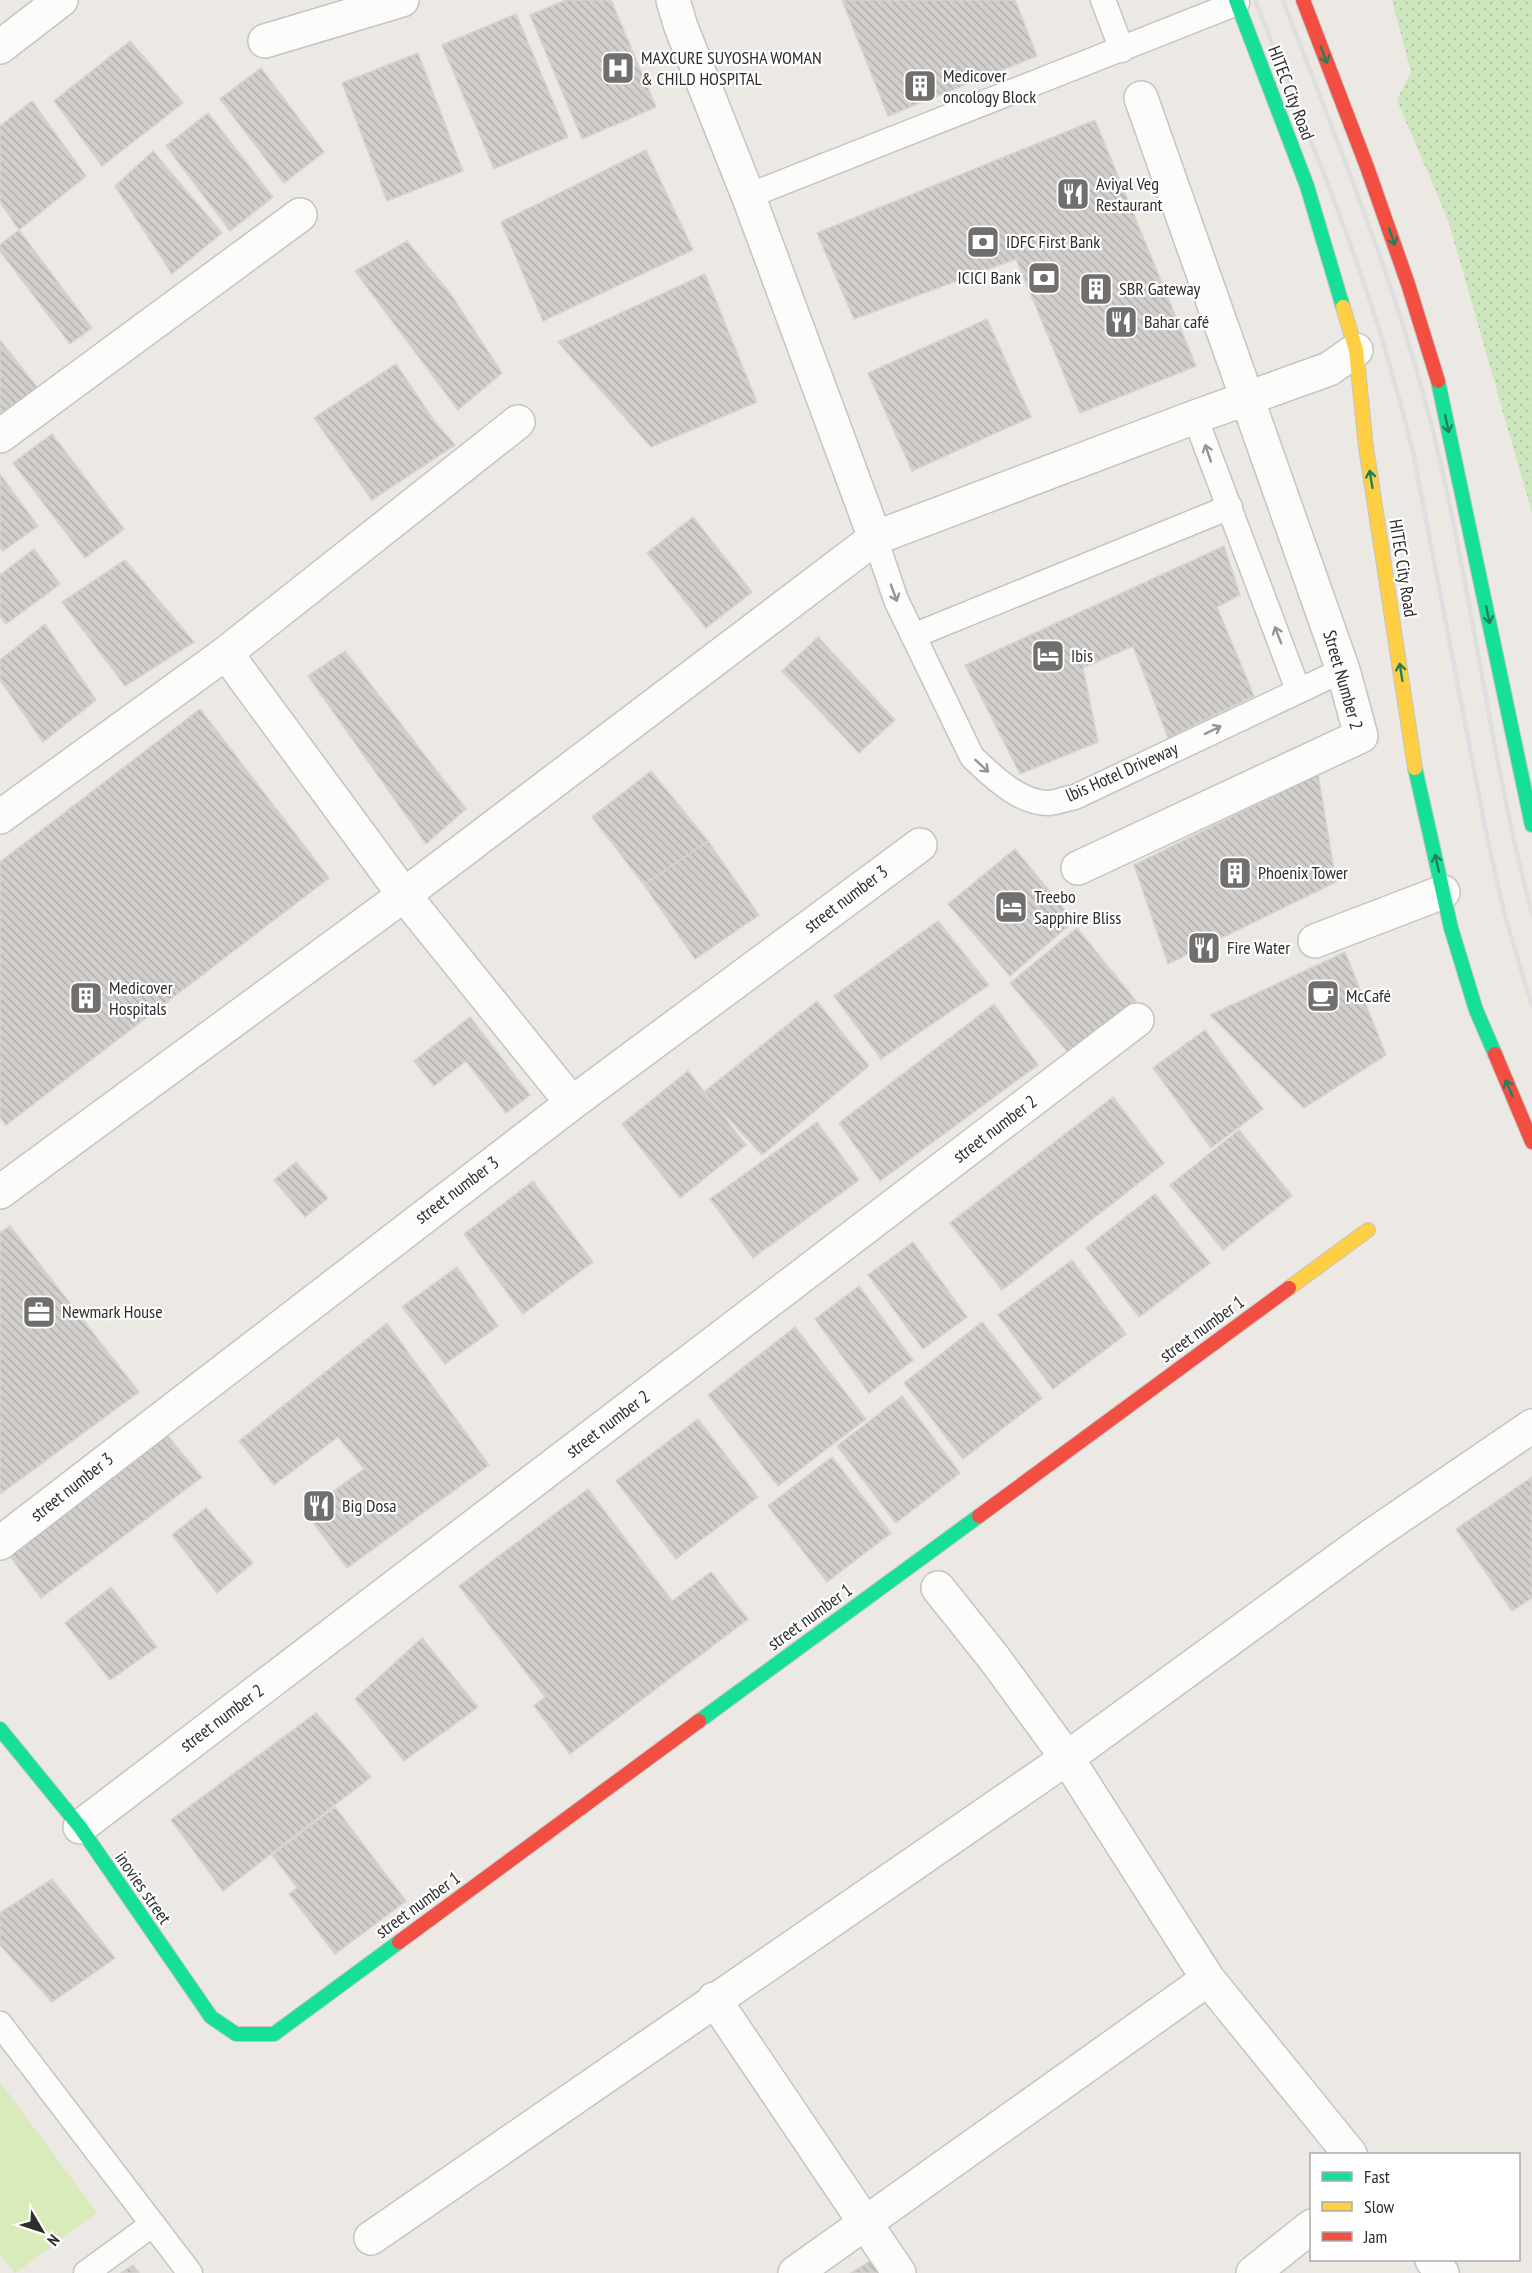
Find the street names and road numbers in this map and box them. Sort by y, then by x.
street label: HITEC City Road [1263,43,1320,143]
street label: HITEC City Road [1384,517,1423,619]
street label: Street Number 2 [1318,627,1369,732]
street label: lbis Hotel Driveway [1062,736,1182,807]
street label: street number 3 [799,860,892,938]
street label: street number 2 [948,1090,1041,1168]
street label: street number 3 [410,1151,503,1229]
street label: street number 1 [1155,1290,1249,1367]
street label: street number 2 [561,1385,654,1463]
street label: street number 3 [26,1447,118,1526]
street label: street number 1 [763,1578,857,1655]
street label: street number 2 [175,1679,268,1757]
street label: inovies street [110,1847,177,1928]
street label: street number 1 [371,1866,465,1943]

